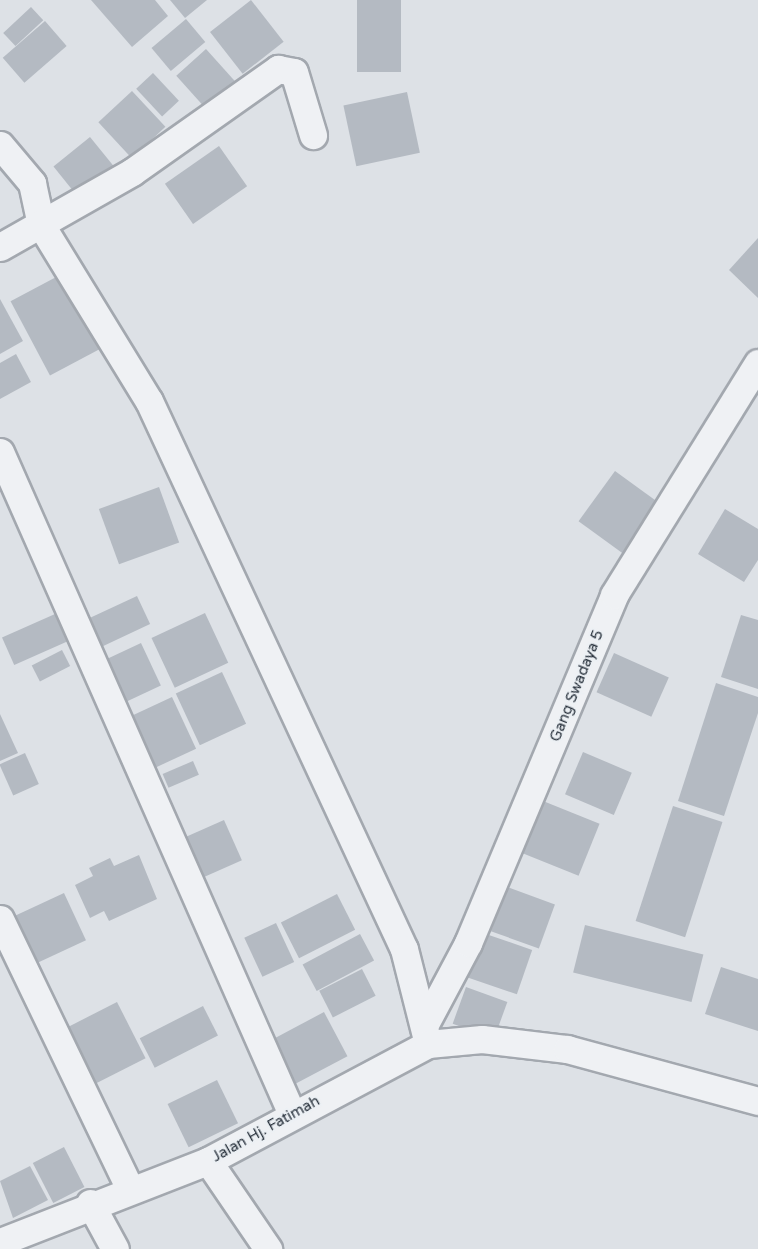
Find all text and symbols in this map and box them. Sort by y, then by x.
street label: Gang Swadaya 5 [546,628,608,744]
street label: Jalan Hj. Fatimah [209,1092,323,1166]

